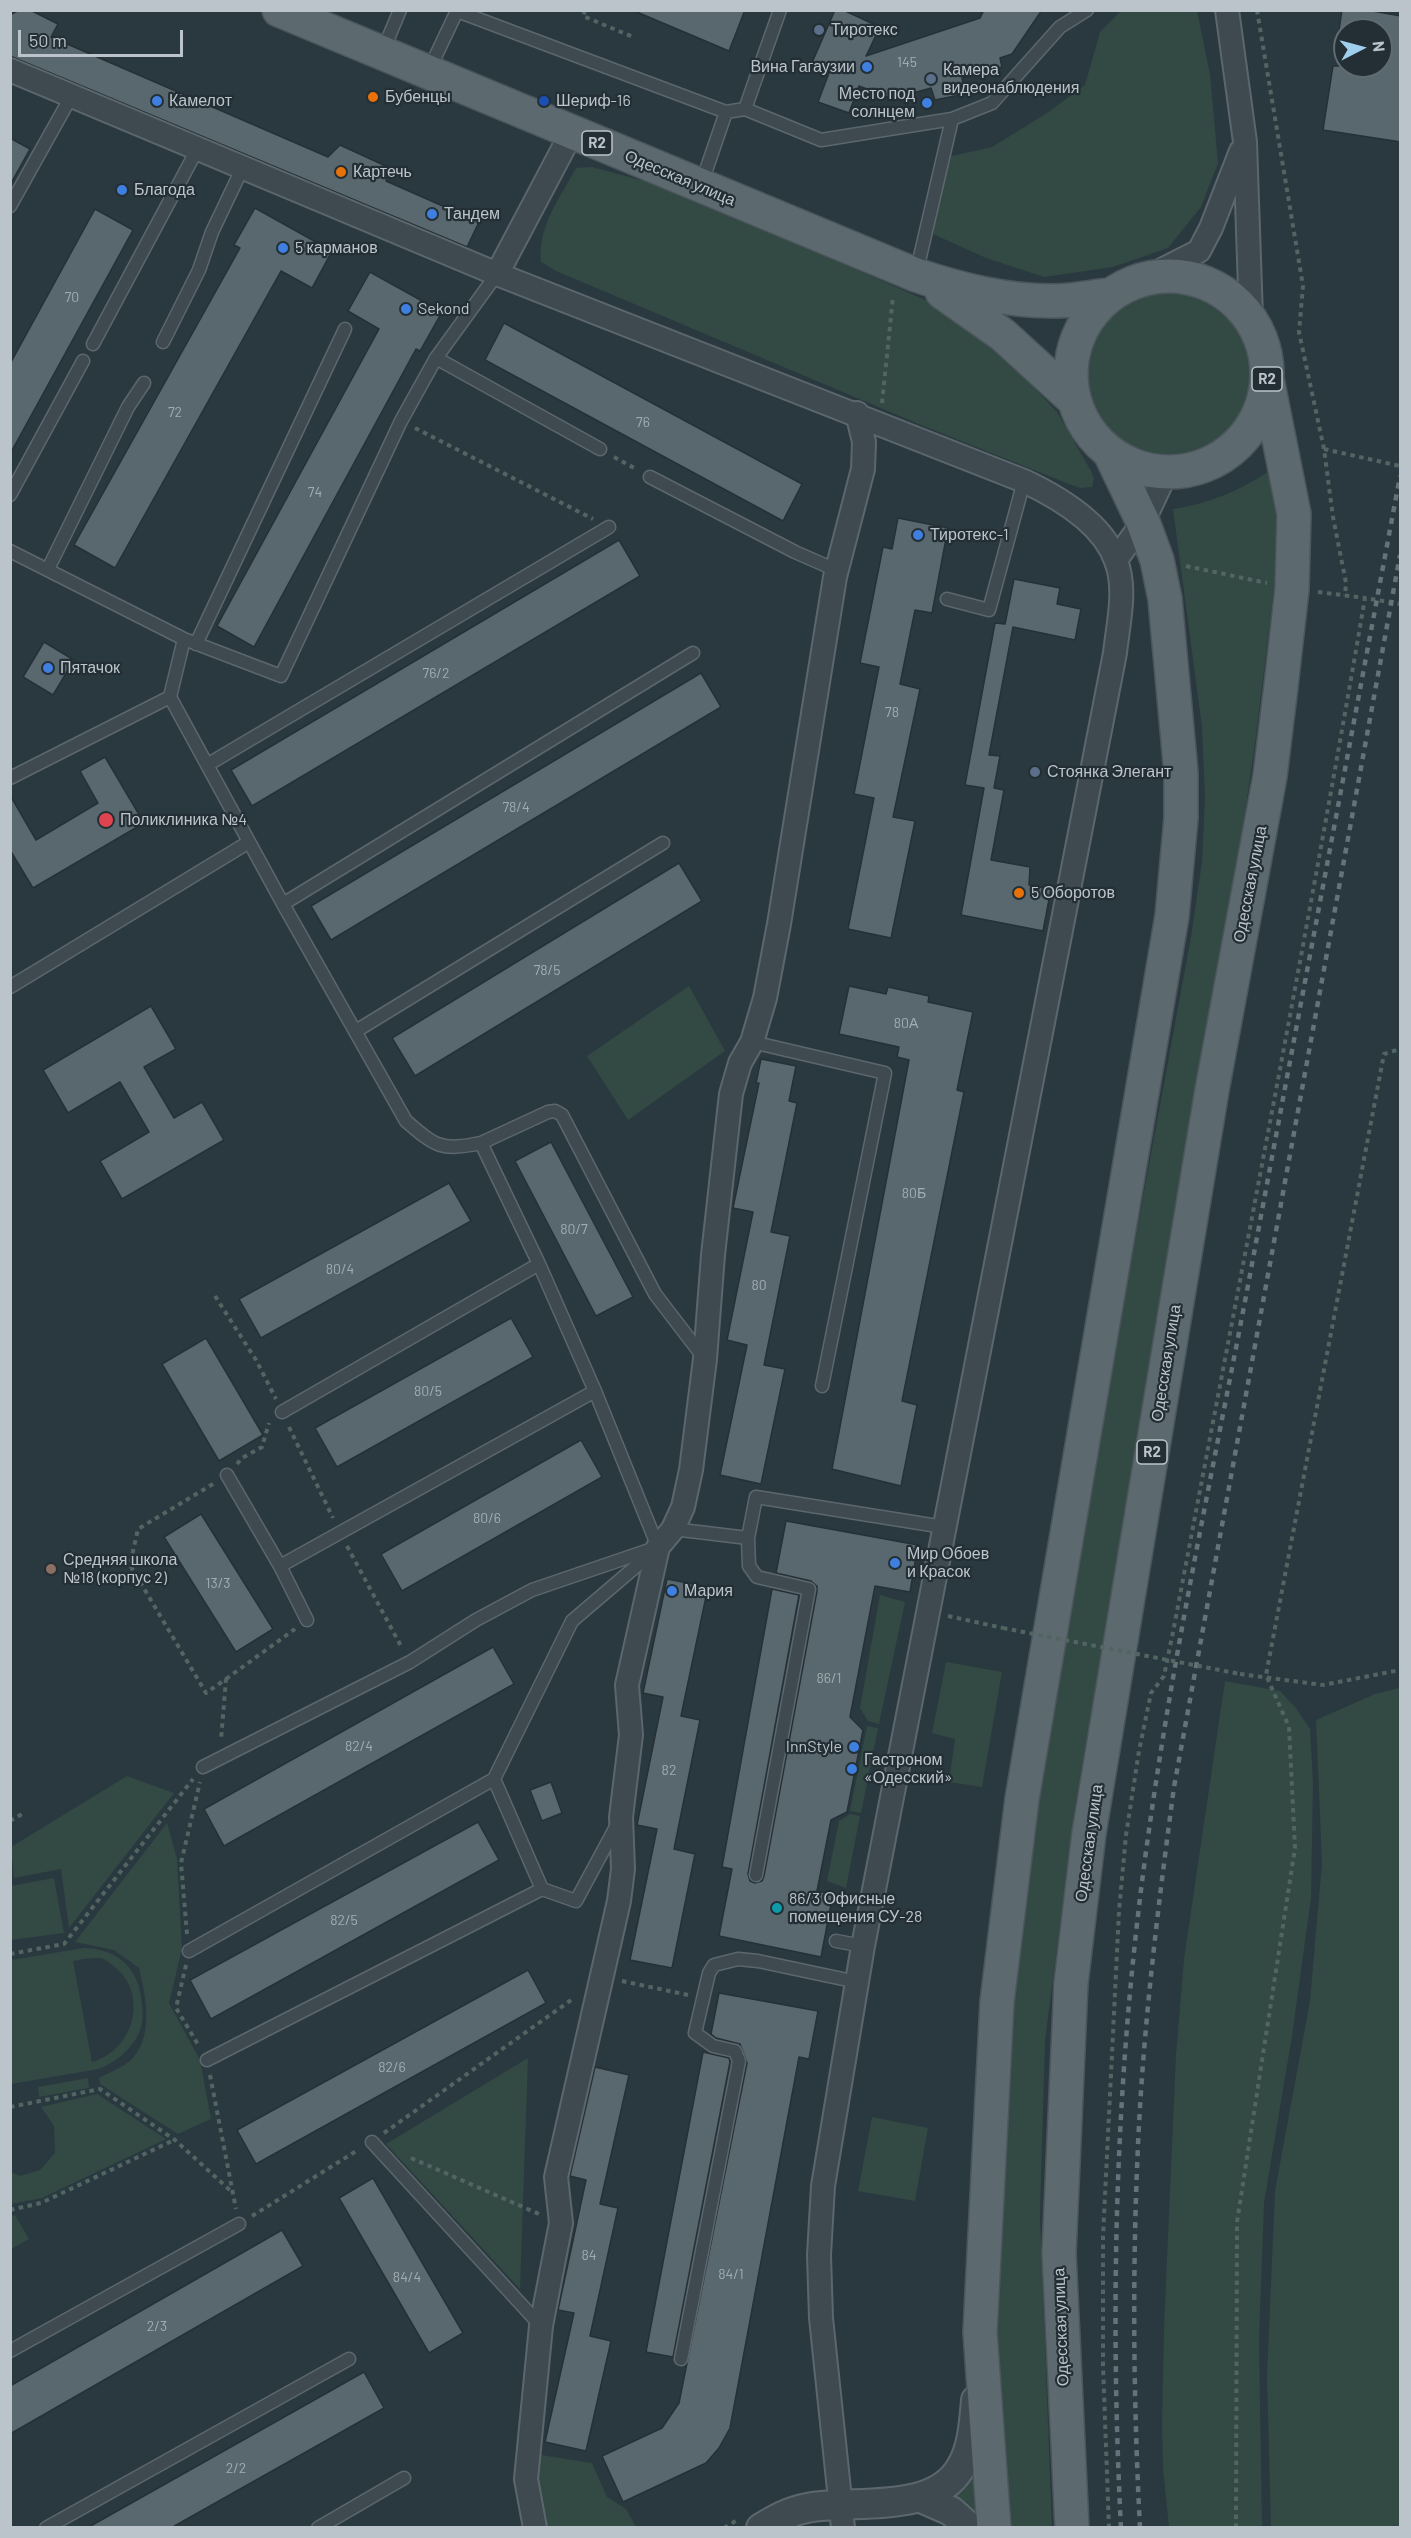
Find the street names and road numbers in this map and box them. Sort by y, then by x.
road number: R2 [582,131,612,155]
street label: Одесская улица [622,146,738,210]
road number: R2 [1252,367,1282,391]
street label: Одесская улица [1229,824,1271,944]
street label: Одесская улица [1147,1303,1185,1423]
road number: R2 [1137,1440,1167,1464]
street label: Одесская улица [1071,1783,1107,1903]
street label: Одесская улица [1049,2267,1073,2387]

